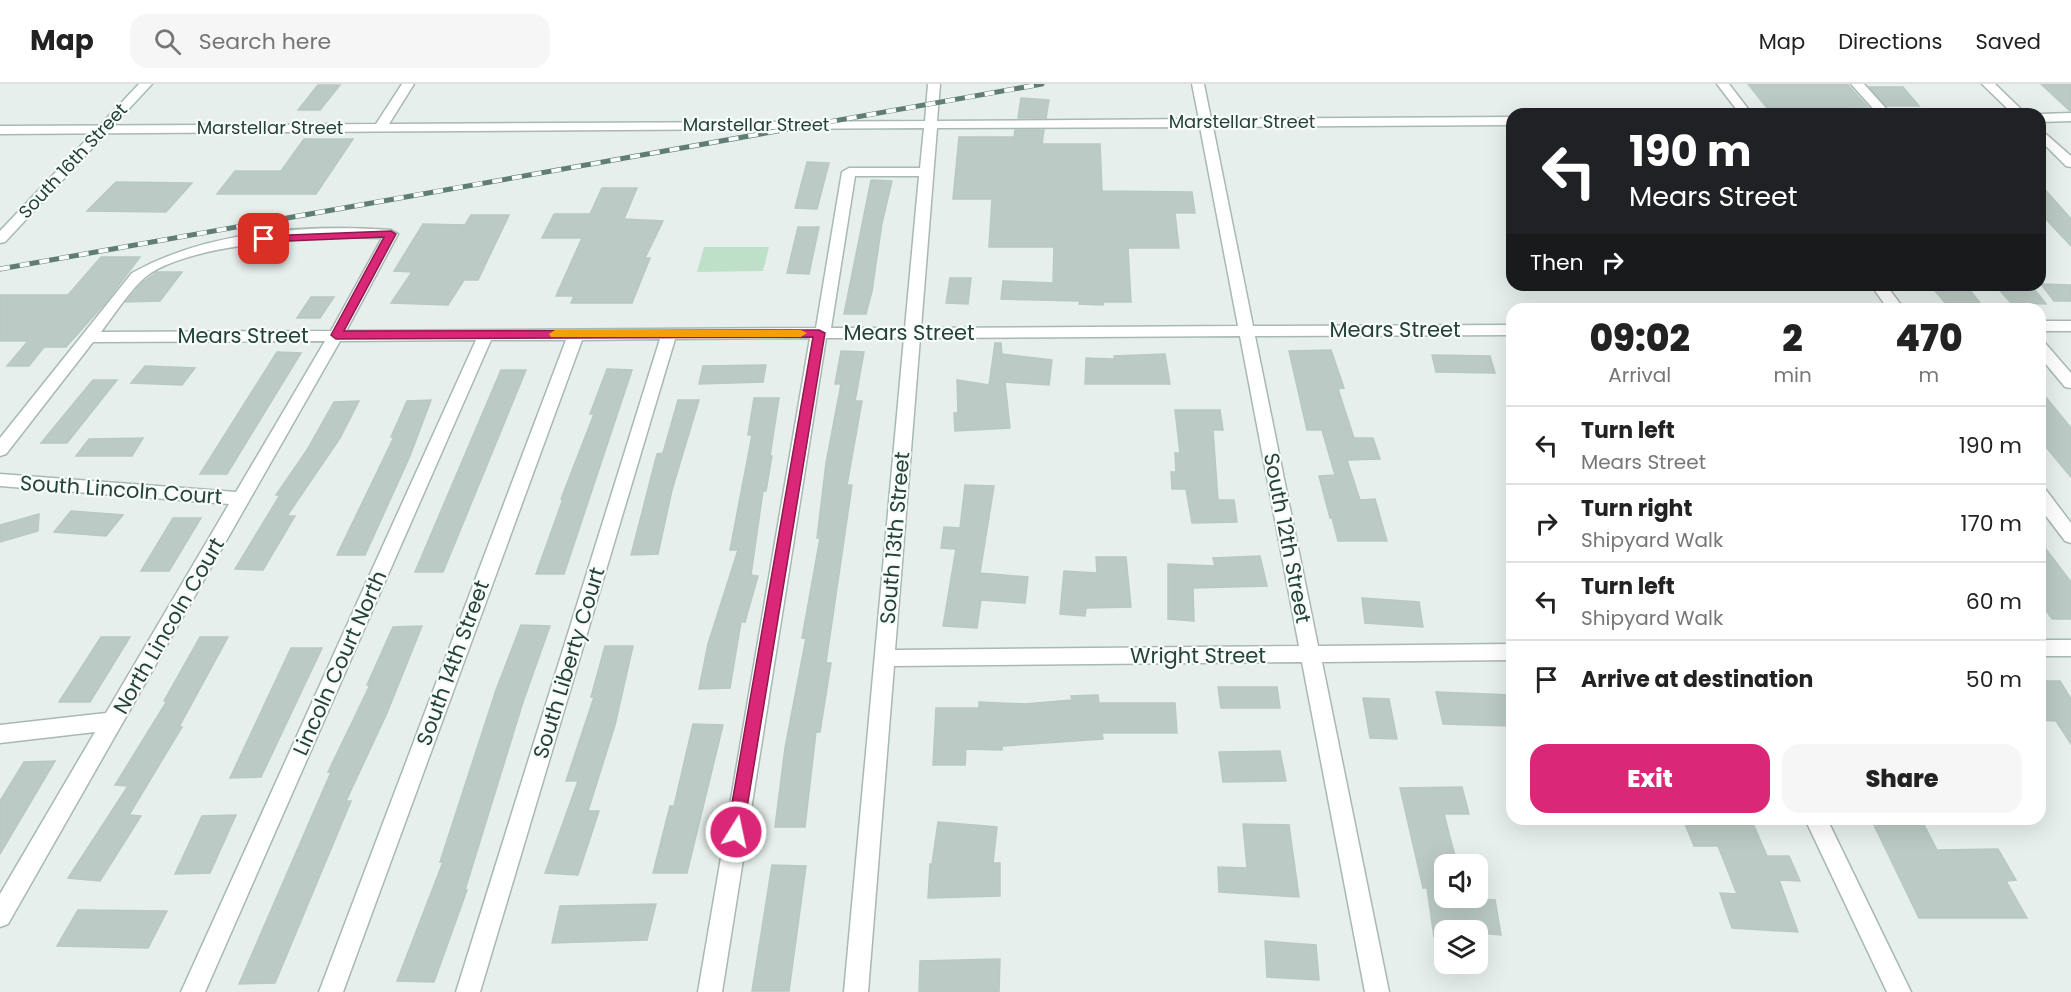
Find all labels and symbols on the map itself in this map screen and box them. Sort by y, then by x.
street label: South 16th Street [13,98,133,224]
street label: Marstellar Street [1169,109,1315,134]
street label: Marstellar Street [683,112,829,137]
street label: Marstellar Street [197,115,343,140]
pin [238,213,289,264]
street label: Mears Street [1329,315,1461,344]
street label: Mears Street [843,318,975,347]
street label: Mears Street [177,321,309,350]
street label: South 13th Street [873,450,916,625]
street label: South 12th Street [1257,450,1318,626]
street label: South Lincoln Court [19,468,223,511]
street label: North Lincoln Court [106,532,231,719]
street label: South Liberty Court [526,564,611,762]
street label: Lincoln Court North [286,566,393,760]
street label: South 14th Street [409,576,496,750]
street label: Wright Street [1130,641,1266,670]
position arrow [704,800,768,864]

